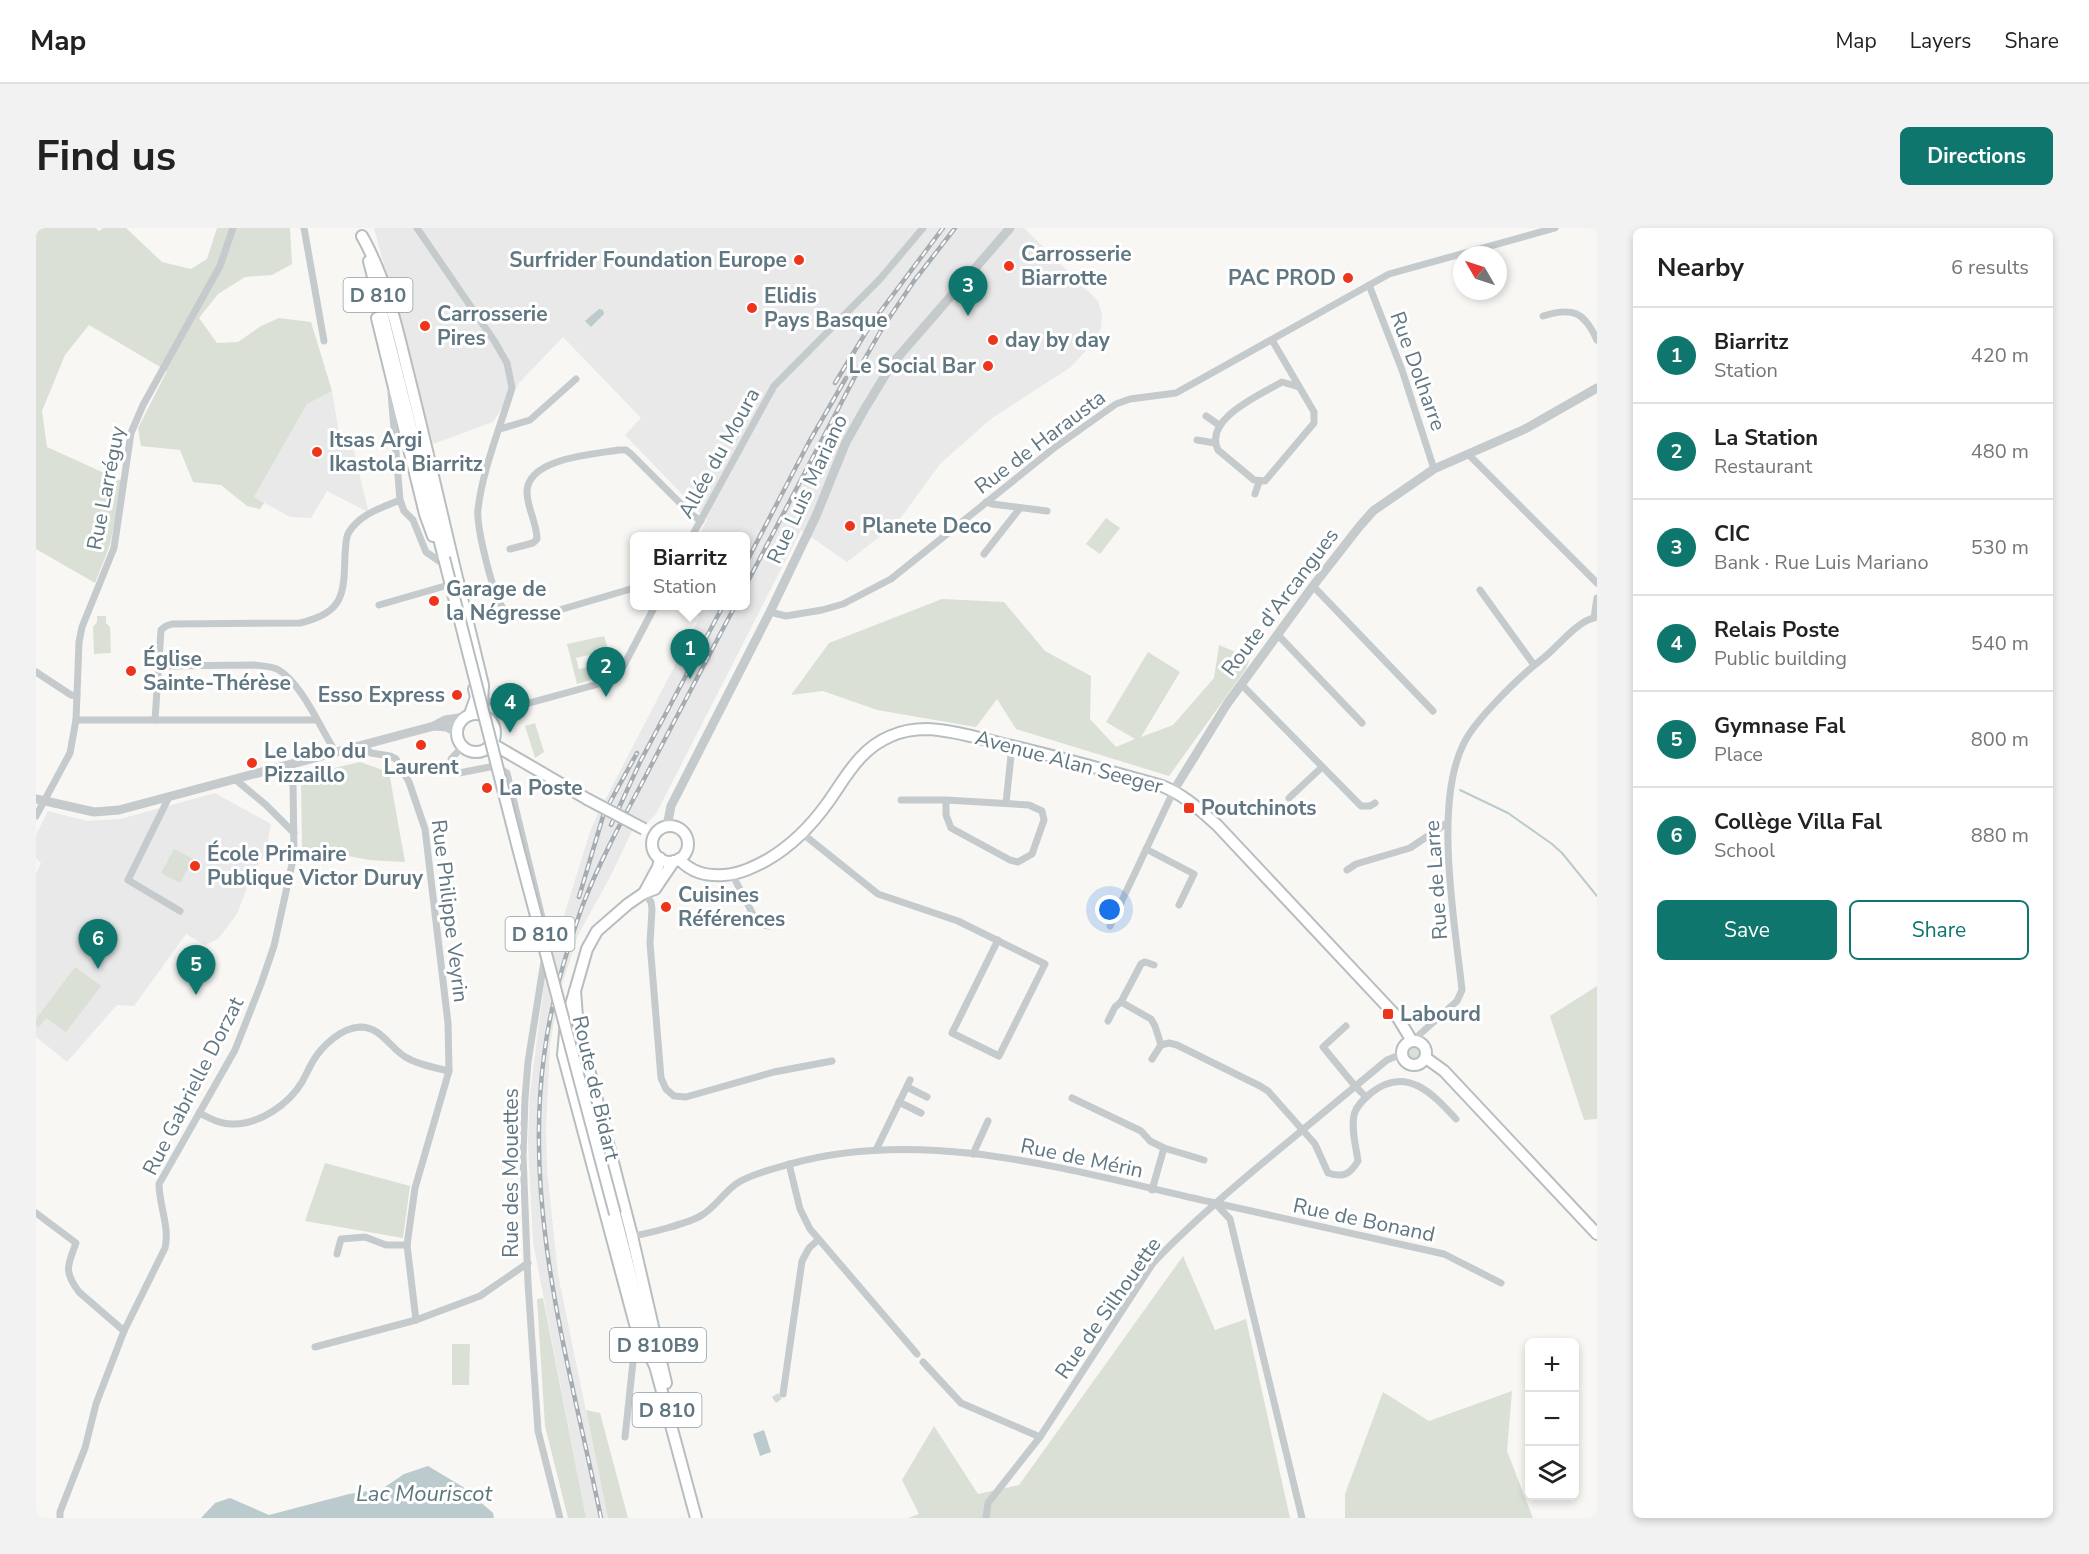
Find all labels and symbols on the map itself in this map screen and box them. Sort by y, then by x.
place label: Carrosserie Biarrotte [1021,240,1132,292]
place label: Surfrider Foundation Europe [509,246,787,274]
north arrow [1453,246,1507,300]
marker: Surfrider Foundation Europe [792,253,806,267]
marker: Carrosserie Biarrotte [1002,259,1016,273]
place label: PAC PROD [1228,264,1336,292]
pin: 3 [948,266,988,316]
marker: PAC PROD [1341,271,1355,285]
road number: D 810 [344,278,412,312]
place label: Elidis Pays Basque [764,282,888,334]
place label: Carrosserie Pires [437,300,548,352]
marker: Elidis Pays Basque [745,301,759,315]
street label: Rue Dolharre [1383,307,1453,435]
marker: Carrosserie Pires [418,319,432,333]
place label: day by day [1005,326,1111,354]
marker: day by day [986,333,1000,347]
place label: Le Social Bar [849,352,977,380]
marker: Le Social Bar [981,359,995,373]
street label: Allée du Moura [672,383,766,523]
street label: Rue de Harausta [969,384,1111,500]
street label: Rue Luis Mariano [760,410,854,568]
street label: Rue Larréguy [80,423,132,552]
place label: Itsas Argi Ikastola Biarritz [329,426,483,478]
marker: Itsas Argi Ikastola Biarritz [310,445,324,459]
place label: Planete Deco [862,512,992,540]
marker: Planete Deco [843,519,857,533]
street label: Route d'Arcangues [1215,522,1345,682]
place label: Garage de la Négresse [446,575,561,627]
marker: Garage de la Négresse [427,594,441,608]
pin: 1 [670,630,710,679]
place label: Église Sainte-Thérèse [143,645,291,697]
pin: 2 [586,648,626,697]
marker: Église Sainte-Thérèse [124,664,138,678]
place label: Esso Express [318,681,445,709]
pin: 4 [490,684,530,733]
marker: Esso Express [450,688,464,702]
street label: Avenue Alan Seeger [972,723,1166,801]
place label: Le labo du Pizzaillo [264,737,366,789]
marker: Laurent [414,738,428,752]
place label: Laurent [383,753,460,781]
marker: Le labo du Pizzaillo [245,756,259,770]
place label: La Poste [499,774,583,802]
marker: La Poste [480,781,494,795]
place label: Poutchinots [1201,794,1317,822]
marker: Poutchinots [1182,801,1196,815]
street label: Rue Philippe Veyrin [425,818,475,1004]
street label: Rue de Larre [1418,819,1454,941]
place label: École Primaire Publique Victor Duruy [207,840,424,892]
marker: École Primaire Publique Victor Duruy [188,859,202,873]
place label: Cuisines Références [678,881,785,933]
your location [1095,895,1124,924]
marker: Cuisines Références [659,900,673,914]
road number: D 810 [506,917,574,951]
pin: 6 [78,920,118,969]
pin: 5 [176,946,216,995]
street label: Rue Gabrielle Dorzat [136,992,250,1180]
place label: Labourd [1400,1000,1481,1028]
marker: Labourd [1381,1007,1395,1021]
street label: Route de Bidart [566,1013,626,1164]
street label: Rue des Mouettes [497,1088,525,1258]
street label: Rue de Mérin [1018,1131,1146,1185]
street label: Rue de Bonand [1291,1191,1437,1249]
street label: Rue de Silhouette [1049,1231,1167,1385]
road number: D 810B9 [610,1328,706,1362]
road number: D 810 [632,1393,702,1427]
water label: Lac Mouriscot [356,1479,493,1509]

